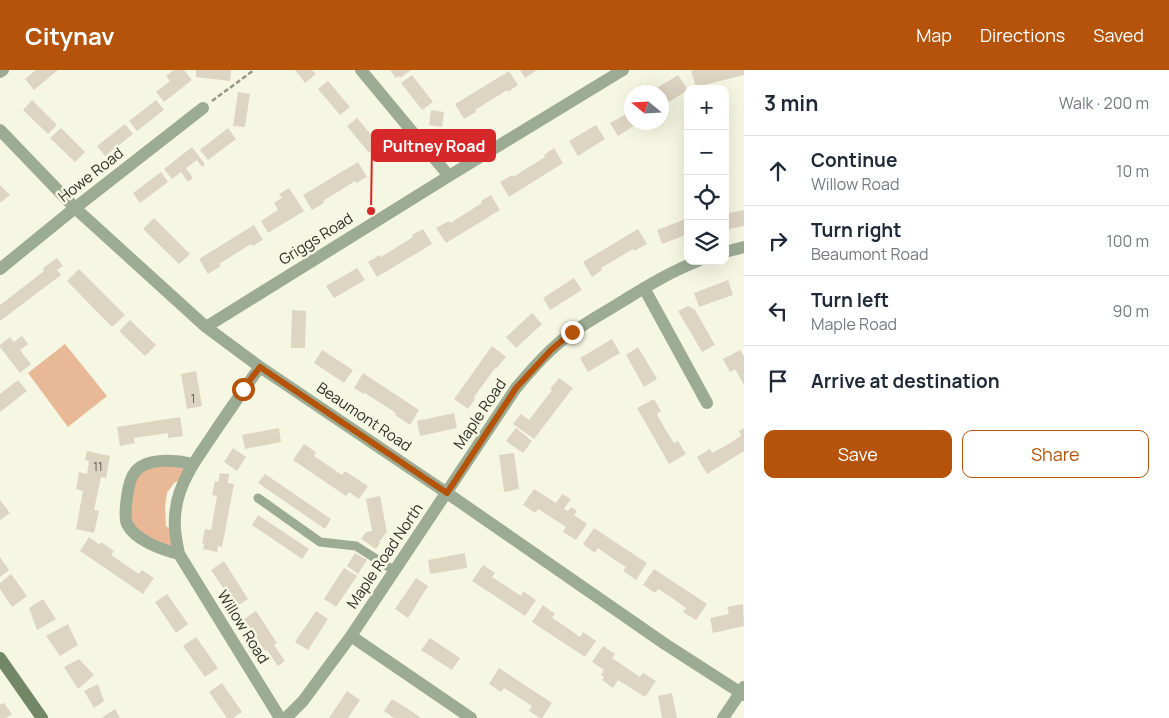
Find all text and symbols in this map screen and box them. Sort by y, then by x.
text: Citynav [25,19,115,52]
text: Map [916,23,952,47]
text: Directions [980,23,1065,47]
text: Saved [1093,23,1144,47]
north arrow [624,85,669,130]
map controls [684,85,729,265]
button: + [684,85,729,130]
text: 3 min [764,89,818,117]
text: Walk · 200 m [1059,92,1149,114]
callout: Pultney Road [372,130,495,161]
button: − [684,130,729,175]
text: Pultney Road [383,135,485,157]
street label: Howe Road [54,143,128,207]
text: Continue [811,147,897,173]
icon: ahead [764,157,792,185]
text: 10 m [1116,160,1149,182]
text: Willow Road [811,173,899,195]
button: locate [684,175,729,220]
street label: Griggs Road [275,208,357,270]
text: Turn right [811,217,901,243]
button: layers [684,220,729,265]
icon: right [764,227,792,255]
text: 100 m [1106,230,1149,252]
text: Beaumont Road [811,243,928,265]
text: Turn left [811,287,889,313]
icon: left [764,297,792,325]
text: 90 m [1113,300,1149,322]
text: Maple Road [811,313,897,335]
route end [561,321,584,344]
icon: arrive [764,367,792,395]
text: Arrive at destination [811,368,1000,394]
street label: Maple Road [448,374,511,453]
street label: Beaumont Road [313,377,416,456]
route start [232,378,255,401]
house number: 1 [191,390,195,407]
button: Save [764,430,952,478]
button: Share [962,430,1149,478]
house number: 11 [93,458,103,475]
street label: Maple Road North [341,499,428,613]
street label: Willow Road [213,586,274,667]

